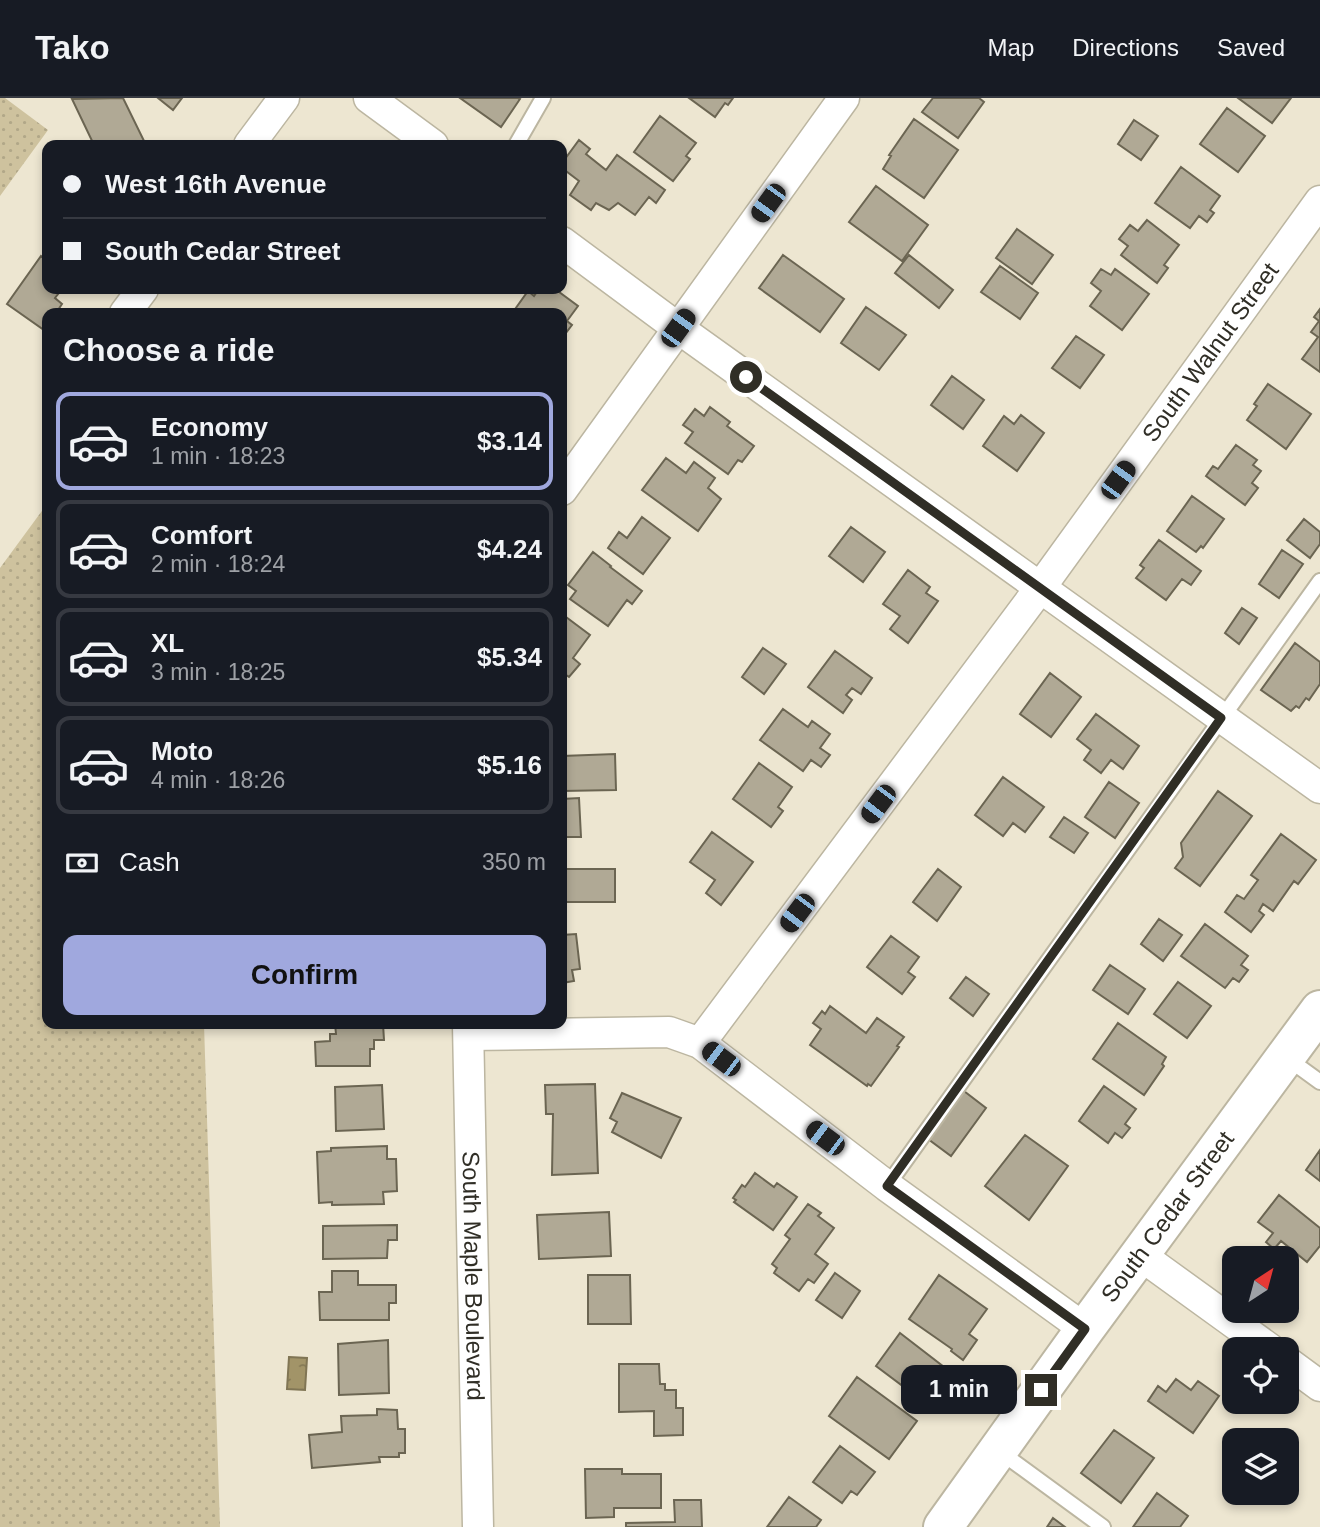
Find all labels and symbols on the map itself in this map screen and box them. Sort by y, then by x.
car [748,180,789,226]
street label: South Walnut Street [1137,257,1284,447]
car [658,305,699,351]
route start [730,361,762,393]
car [1098,457,1139,503]
car [857,781,900,827]
car [776,890,819,936]
car [698,1038,745,1080]
car [802,1117,849,1159]
street label: South Cedar Street [1095,1125,1239,1307]
street label: South Maple Boulevard [458,1151,489,1401]
north arrow [1222,1246,1298,1323]
callout: 1 min [901,1366,1016,1414]
route end [1025,1374,1057,1406]

